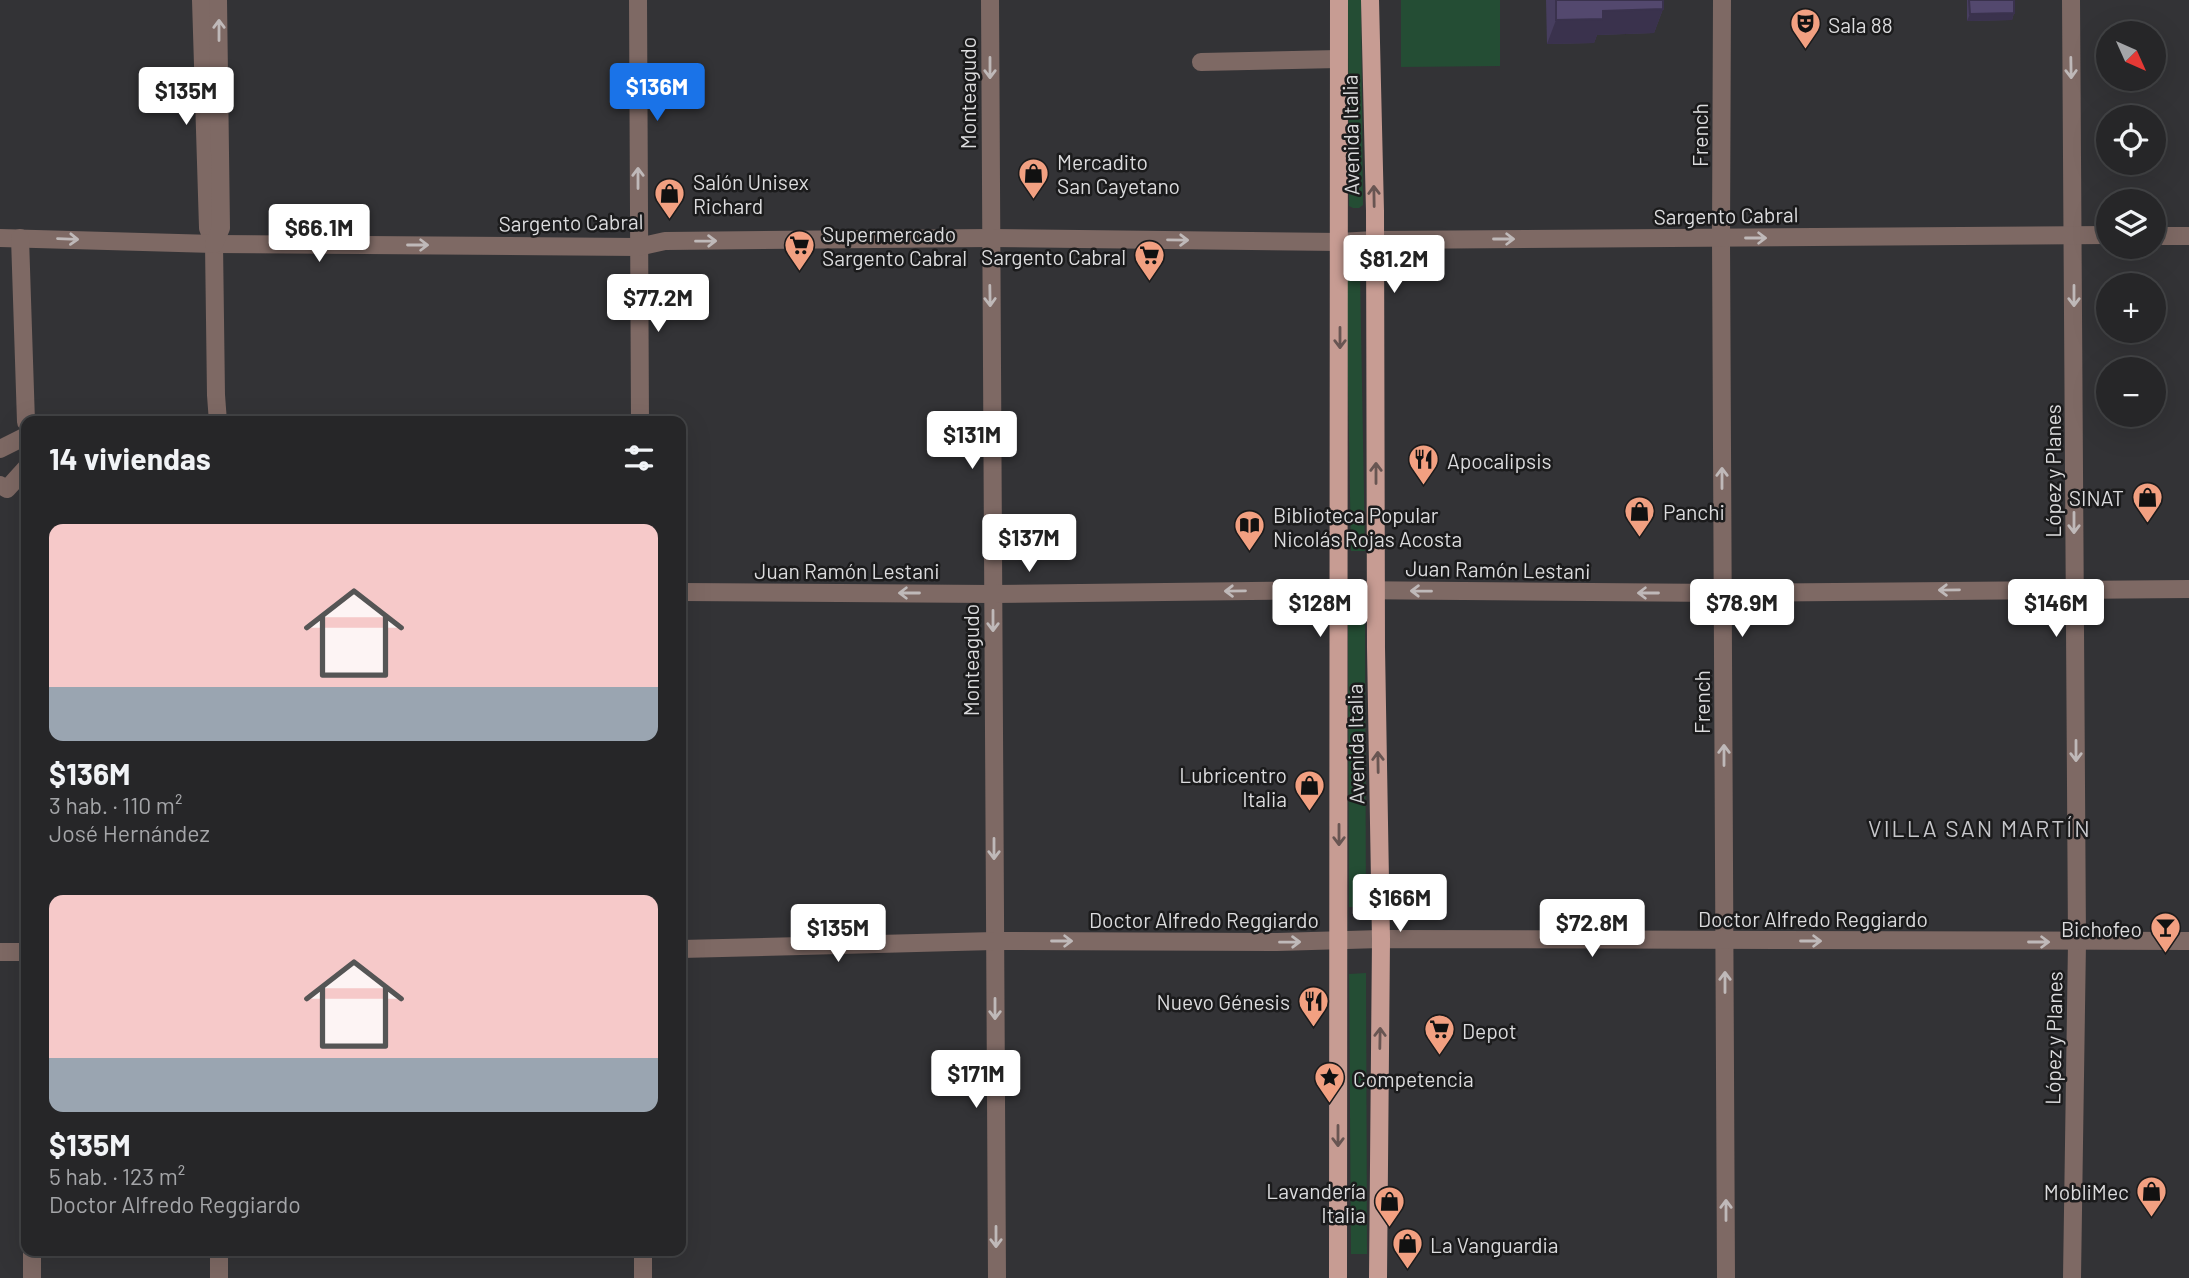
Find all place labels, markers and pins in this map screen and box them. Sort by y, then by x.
theatre icon: Sala 88 [1788,7,1822,51]
place label: Sala 88 [1828,12,1893,37]
pin: $136M [608,64,706,123]
pin: $135M [137,68,235,127]
place label: Mercadito San Cayetano [1057,149,1180,198]
shop icon: Mercadito San Cayetano [1017,156,1051,200]
place label: Salón Unisex Richard [693,169,809,218]
shop icon: Salón Unisex Richard [653,176,687,220]
pin: $66.1M [262,204,376,264]
place label: Supermercado Sargento Cabral [822,221,967,270]
supermarket icon: Supermercado Sargento Cabral [782,228,816,272]
pin: $81.2M [1337,236,1451,295]
supermarket icon: Sargento Cabral [1132,239,1166,283]
place label: Sargento Cabral [981,244,1126,269]
pin: $77.2M [601,274,715,334]
pin: $131M [923,412,1021,471]
restaurant icon: Apocalipsis [1407,443,1441,487]
place label: Apocalipsis [1447,448,1552,473]
shop icon: SINAT [2130,480,2164,524]
place label: SINAT [2069,485,2124,510]
shop icon: Panchi [1623,494,1657,538]
place label: Panchi [1663,499,1725,524]
place label: Biblioteca Popular Nicolás Rojas Acosta [1273,502,1462,551]
library icon: Biblioteca Popular Nicolás Rojas Acosta [1233,509,1267,553]
pin: $137M [980,514,1078,574]
pin: $128M [1271,580,1369,639]
pin: $78.9M [1685,580,1799,639]
pin: $146M [2007,580,2105,639]
place label: Lubricentro Italia [1179,762,1287,811]
shop icon: Lubricentro Italia [1293,769,1327,813]
pin: $166M [1351,874,1449,934]
pin: $72.8M [1535,900,1649,959]
pin: $135M [789,904,887,964]
bar icon: Bichofeo [2148,911,2182,955]
place label: Bichofeo [2061,916,2142,941]
restaurant icon: Nuevo Génesis [1296,984,1330,1028]
place label: Nuevo Génesis [1157,989,1290,1014]
supermarket icon: Depot [1422,1013,1456,1057]
place label: Depot [1462,1018,1517,1043]
pin: $171M [927,1050,1025,1110]
place icon: Competencia [1313,1061,1347,1105]
place label: Competencia [1353,1066,1474,1091]
shop icon: MobliMec [2135,1174,2169,1218]
place label: Lavandería Italia [1266,1178,1366,1227]
place label: MobliMec [2044,1179,2129,1204]
shop icon: Lavandería Italia [1372,1185,1406,1229]
shop icon: La Vanguardia [1390,1227,1424,1271]
place label: La Vanguardia [1430,1232,1559,1257]

